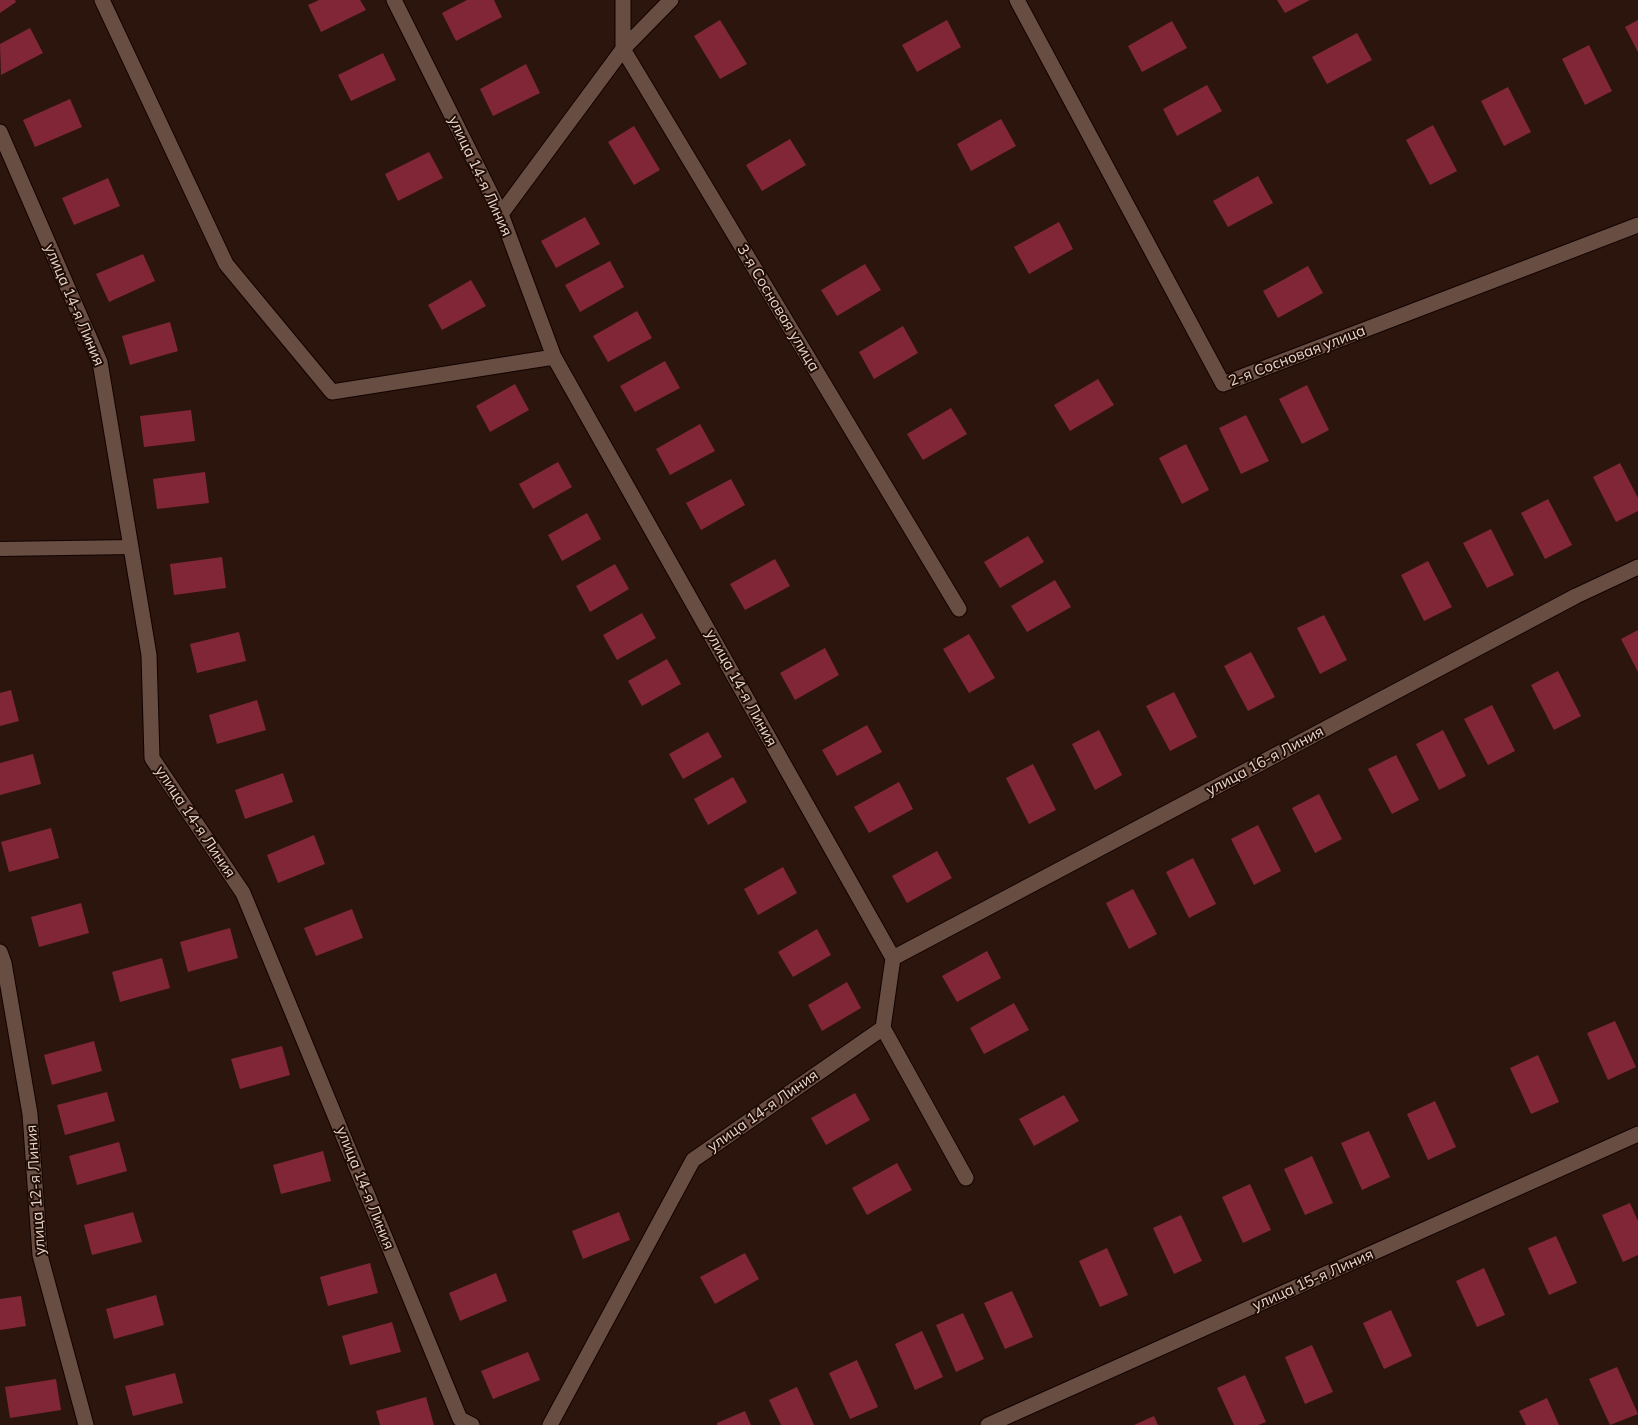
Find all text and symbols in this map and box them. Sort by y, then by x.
street label: улица 14-я Линия [444,113,516,239]
street label: улица 14-я Линия [40,241,108,369]
street label: 3-я Сосновая улица [733,241,823,375]
street label: 2-я Сосновая улица [1226,322,1368,390]
street label: улица 14-я Линия [701,626,781,750]
street label: улица 16-я Линия [1203,722,1327,800]
street label: улица 14-я Линия [151,763,239,881]
street label: улица 14-я Линия [704,1066,822,1156]
street label: улица 12-я Линия [22,1124,50,1256]
street label: улица 14-я Линия [332,1124,398,1252]
street label: улица 15-я Линия [1250,1245,1376,1315]

